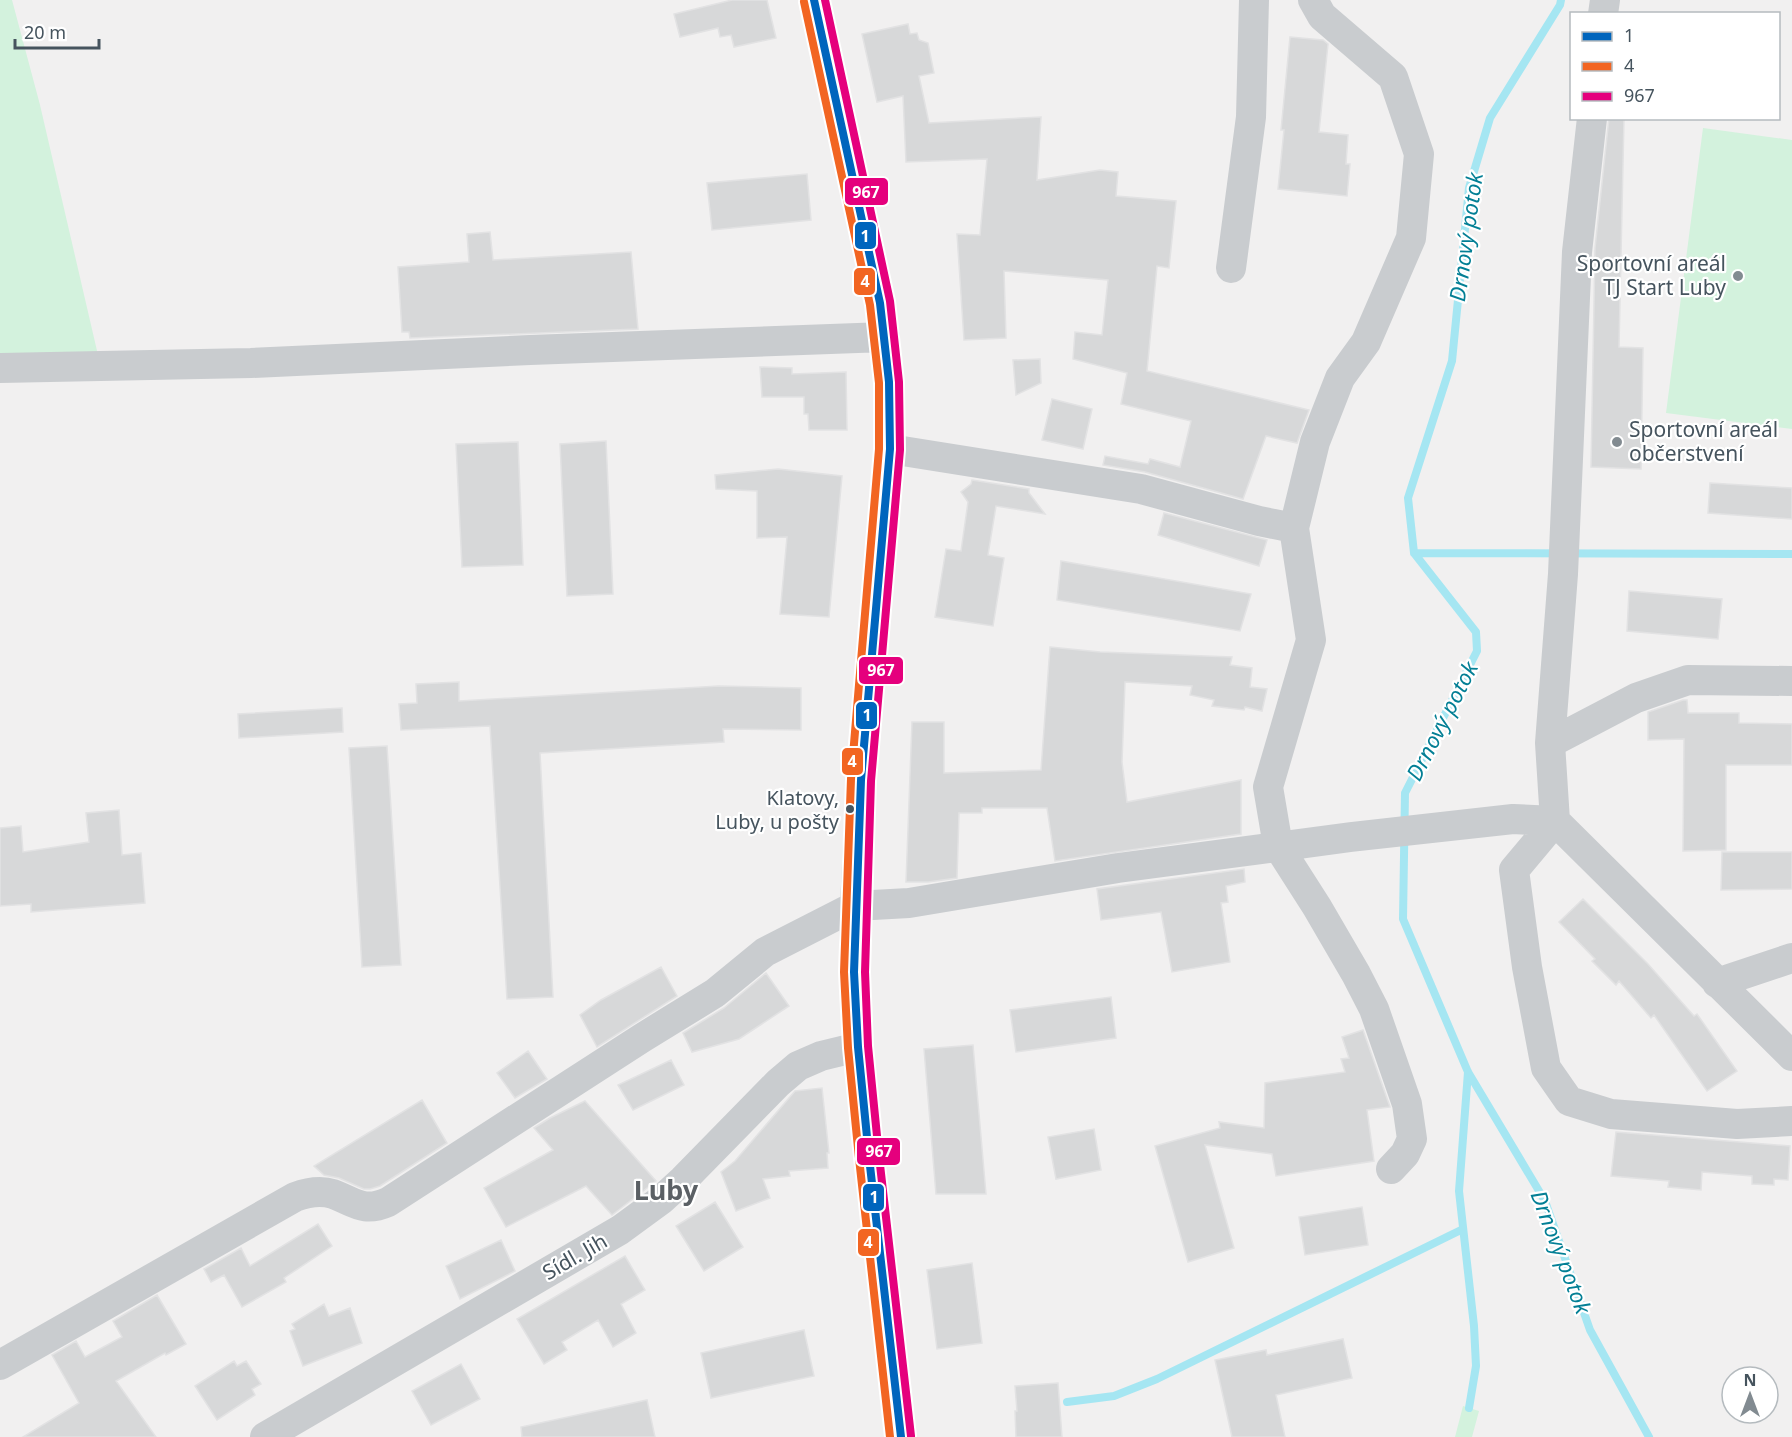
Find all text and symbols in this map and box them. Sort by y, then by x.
scale bar [15,12,99,50]
legend [1570,12,1780,120]
text: 20 m [24,20,66,44]
text: 1 [1624,23,1634,47]
text: 4 [1624,53,1634,77]
text: 967 [1624,83,1655,107]
water label: Drnový potok [1441,169,1489,303]
line badge: 967 [844,177,889,206]
text: 967 [852,181,880,203]
line badge: 1 [854,221,877,250]
text: 1 [860,225,870,247]
place label: Sportovní areál TJ Start Luby [1577,249,1726,301]
line badge: 4 [853,267,876,296]
marker: Sportovní areál TJ Start Luby [1731,269,1745,283]
text: 4 [860,270,870,292]
place label: Sportovní areál občerstvení [1629,415,1778,467]
marker: Sportovní areál občerstvení [1610,435,1624,449]
water label: Drnový potok [1398,655,1485,785]
line badge: 967 [858,656,904,685]
text: 967 [867,659,895,681]
line badge: 1 [855,701,878,730]
text: 1 [862,704,872,726]
line badge: 4 [841,747,864,776]
text: 4 [847,750,857,772]
place label: Klatovy, Luby, u pošty [715,784,840,835]
marker: Klatovy, Luby, u pošty [844,803,856,815]
line badge: 967 [856,1137,901,1166]
text: 967 [865,1140,893,1162]
district label: Luby [634,1171,699,1208]
line badge: 1 [862,1183,885,1212]
text: 1 [869,1186,879,1208]
water label: Drnový potok [1525,1186,1600,1319]
street label: Sídl. Jih [537,1226,612,1286]
line badge: 4 [857,1228,880,1257]
text: 4 [863,1231,873,1253]
north arrow [1720,1365,1780,1425]
text: N [1743,1369,1757,1391]

